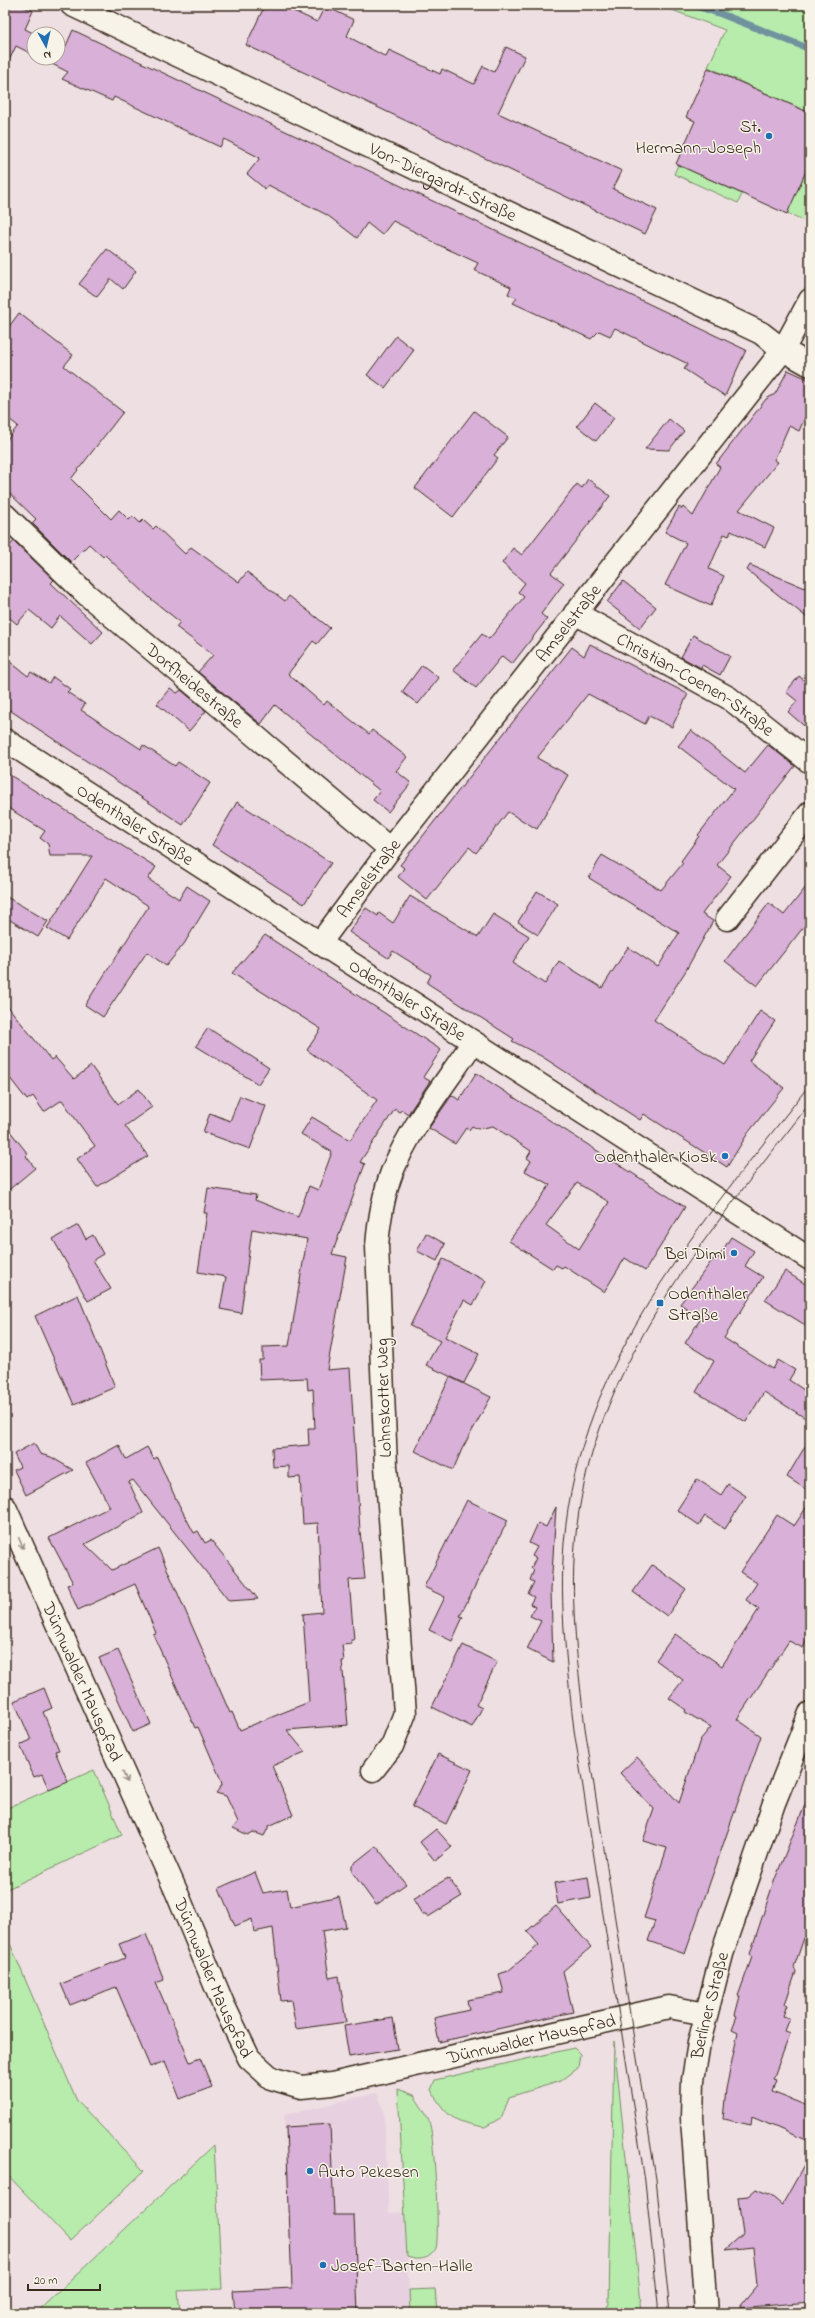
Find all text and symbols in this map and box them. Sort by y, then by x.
north arrow [26,26,66,66]
text: N [42,46,52,63]
place label: St. Hermann-Joseph [636,115,761,162]
marker: St. Hermann-Joseph [764,131,774,141]
street label: Von-Diergardt-Straße [363,137,521,230]
street label: Amselstraße [531,579,609,669]
street label: Christian-Coenen-Straße [611,627,780,744]
street label: Dorfheidestraße [138,637,249,736]
street label: Odenthaler Straße [70,778,199,874]
street label: Amselstraße [332,833,409,924]
street label: Odenthaler Straße [343,954,471,1049]
place label: Odenthaler Kiosk [594,1145,717,1171]
marker: Odenthaler Kiosk [720,1151,730,1161]
place label: Bei Dimi [663,1242,726,1268]
marker: Bei Dimi [729,1248,739,1258]
place label: Odenthaler Straße [668,1282,748,1329]
marker: Odenthaler Straße [655,1298,665,1308]
street label: Lohnskotter Weg [370,1338,401,1458]
one-way arrow [18,1536,25,1548]
street label: Dünnwalder Mauspfad [34,1597,128,1766]
one-way arrow [122,1770,129,1782]
street label: Dünnwalder Mauspfad [165,1894,258,2063]
street label: Berliner Straße [685,1949,737,2062]
street label: Dünnwalder Mauspfad [444,2009,618,2073]
place label: Auto Pekesen [318,2160,419,2186]
marker: Auto Pekesen [305,2166,315,2176]
place label: Josef-Barten-Halle [331,2254,474,2280]
marker: Josef-Barten-Halle [318,2260,328,2270]
scale bar [28,2266,100,2292]
text: 20 m [34,2272,57,2290]

